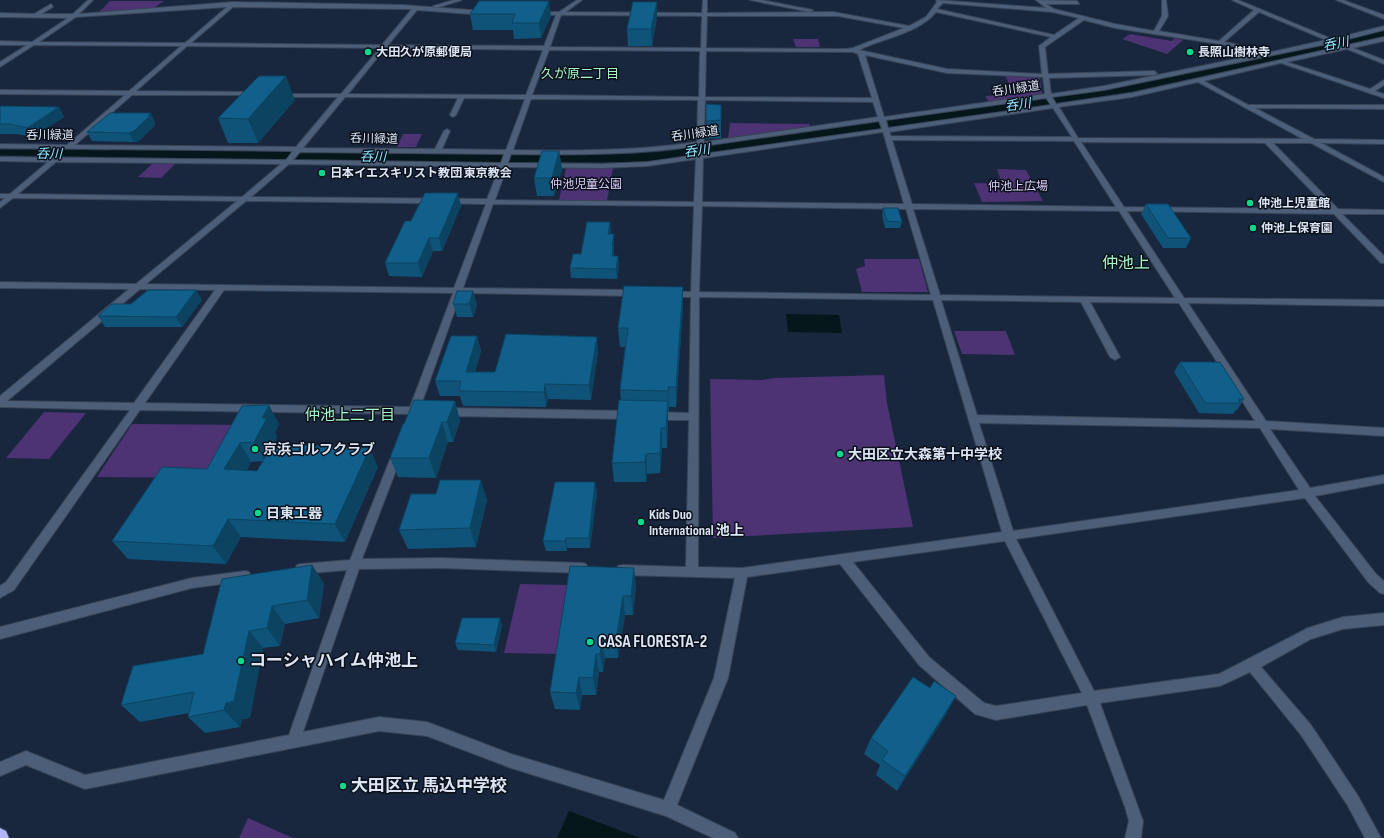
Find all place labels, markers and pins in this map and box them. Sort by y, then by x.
place label: 大田久が原郵便局 [376,45,472,60]
place label: 長照山樹林寺 [1198,45,1270,60]
marker: 大田久が原郵便局 [363,47,373,57]
marker: 長照山樹林寺 [1185,47,1195,57]
place label: 日本イエスキリスト教団 東京教会 [330,166,512,181]
marker: 日本イエスキリスト教団 東京教会 [317,168,327,178]
place label: 仲池上児童館 [1258,196,1330,211]
marker: 仲池上児童館 [1245,198,1255,208]
place label: 仲池上保育園 [1261,221,1333,236]
marker: 仲池上保育園 [1248,223,1258,233]
place label: 京浜ゴルフクラブ [263,441,375,458]
marker: 京浜ゴルフクラブ [250,444,260,454]
place label: 大田区立大森第十中学校 [848,446,1002,463]
marker: 大田区立大森第十中学校 [835,449,845,459]
place label: 日東工器 [266,505,323,522]
place label: Kids Duo International 池上 [649,506,744,539]
marker: 日東工器 [253,508,263,518]
marker: Kids Duo International 池上 [636,517,646,527]
place label: CASA FLORESTA-2 [598,632,707,652]
marker: CASA FLORESTA-2 [585,637,595,647]
place label: コーシャハイム仲池上 [249,651,418,671]
marker: コーシャハイム仲池上 [236,656,246,666]
place label: 大田区立 馬込中学校 [351,776,507,796]
marker: 大田区立 馬込中学校 [338,781,348,791]

